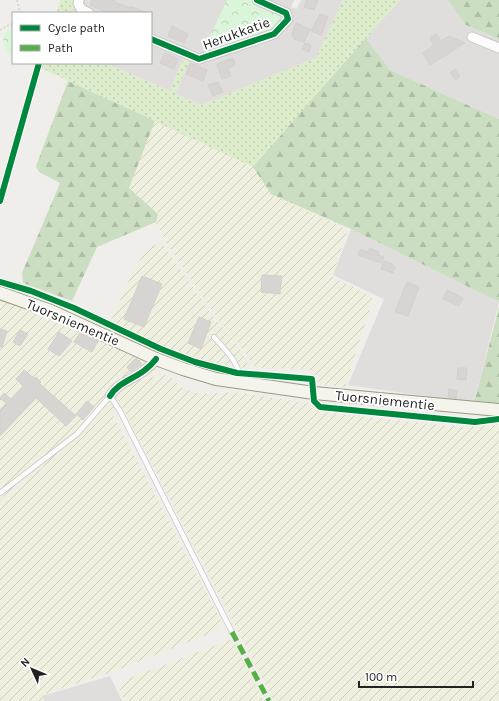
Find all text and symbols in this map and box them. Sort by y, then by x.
legend [12,12,152,64]
street label: Herukkatie [200,13,272,53]
text: Cycle path [48,21,105,35]
text: Path [48,41,73,55]
street label: Tuorsniementie [24,295,122,350]
street label: Tuorsniementie [334,387,435,414]
north arrow [12,649,52,689]
text: N [18,655,33,670]
scale bar [359,663,473,689]
text: 100 m [365,670,397,684]

